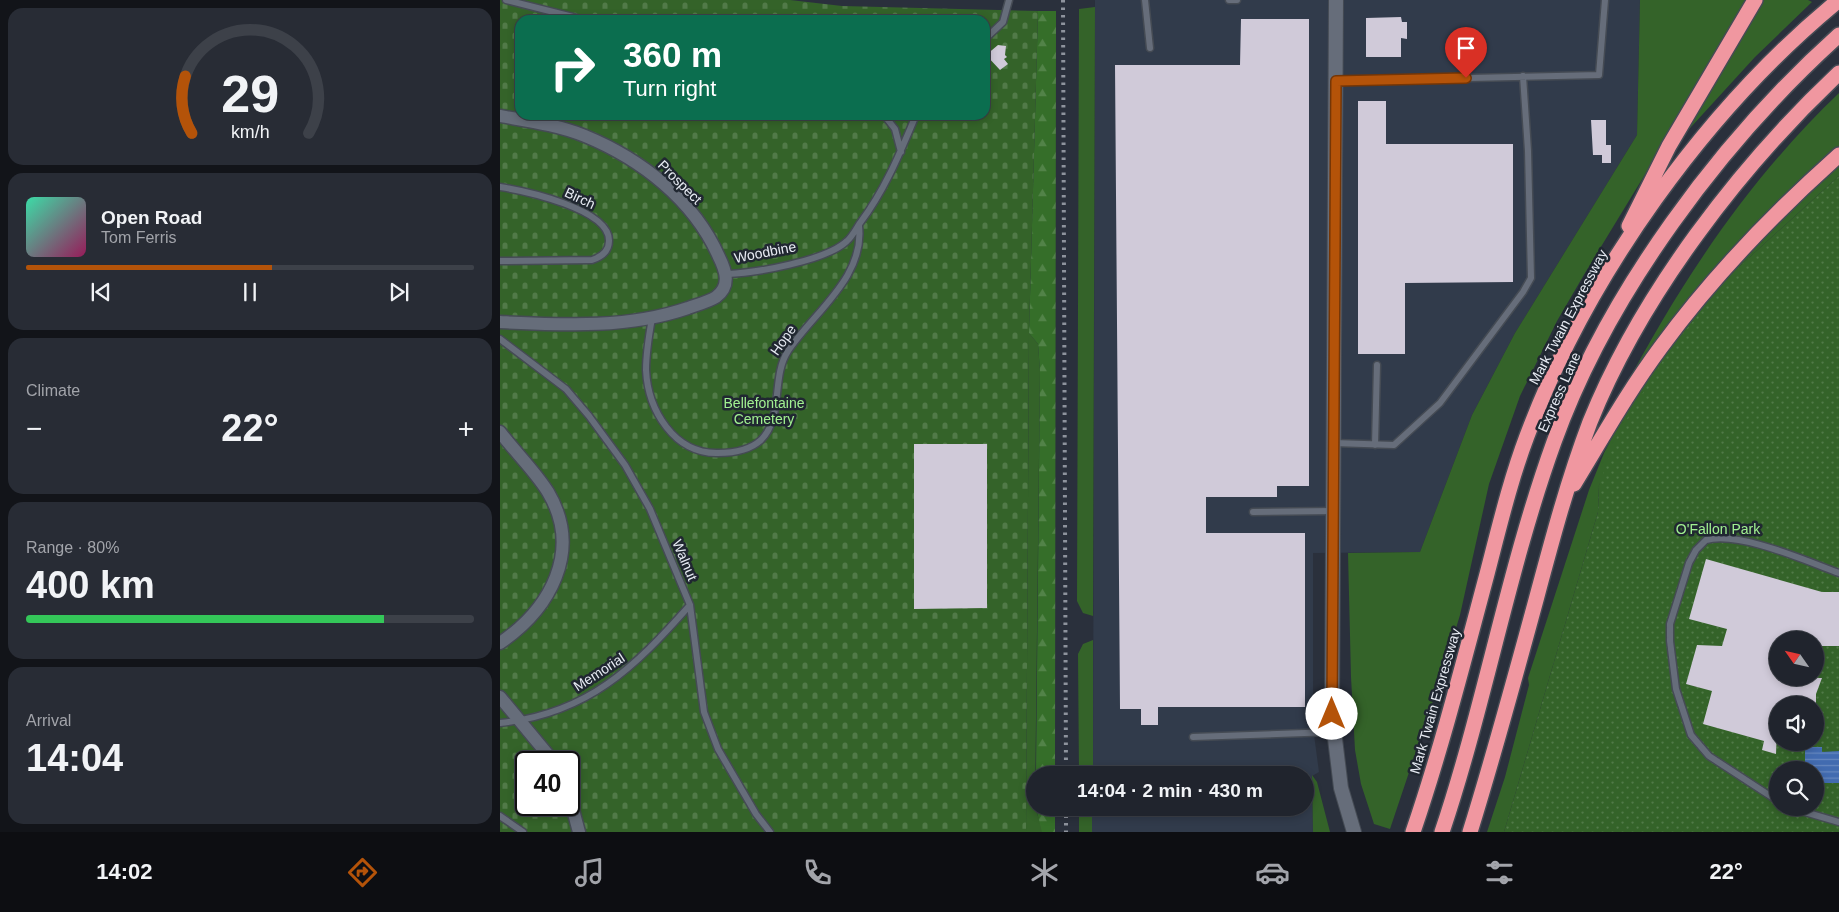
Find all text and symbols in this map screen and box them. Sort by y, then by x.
pin [1445,27,1487,78]
icon: arrive [1452,34,1480,62]
icon: right [540,35,605,100]
text: 360 m [623,35,722,74]
text: 29 [221,65,279,123]
text: Turn right [623,76,716,101]
text: km/h [231,122,269,142]
street label: Prospect [655,157,705,207]
street label: Birch [562,184,598,212]
text: Open Road [101,207,202,228]
text: Tom Ferris [101,229,177,246]
street label: Woodbine [733,238,798,266]
street label: Mark Twain Expressway [1526,247,1610,387]
icon: previous [87,278,115,306]
icon: pause [236,278,264,306]
icon: next [385,278,413,306]
street label: Hope [767,322,799,358]
street label: Express Lane [1534,349,1584,434]
text: Climate [26,382,80,399]
park label: Bellefontaine Cemetery [724,395,805,427]
text: 22° [221,407,279,449]
text: − [26,413,42,444]
text: + [458,413,474,444]
park label: O'Fallon Park [1676,521,1761,537]
street label: Walnut [669,537,701,583]
text: Range · 80% [26,539,119,556]
text: 400 km [26,564,155,606]
street label: Mark Twain Expressway [1407,626,1463,776]
north arrow [1769,631,1824,686]
map controls [1769,631,1824,816]
street label: Memorial [570,650,628,694]
position arrow [1305,687,1357,739]
button: sound [1769,696,1824,751]
text: Arrival [26,712,71,729]
text: 14:04 [26,737,123,779]
speed limit sign: 40 [515,751,580,816]
button: search [1769,761,1824,816]
text: 14:04 · 2 min · 430 m [1077,780,1263,801]
icon: directions [345,855,380,890]
icon: music [572,855,607,890]
icon: phone [800,855,835,890]
icon: climate [1027,855,1062,890]
icon: car [1255,855,1290,890]
icon: filters [1482,855,1517,890]
text: 14:02 [96,859,152,884]
text: 22° [1709,859,1743,884]

